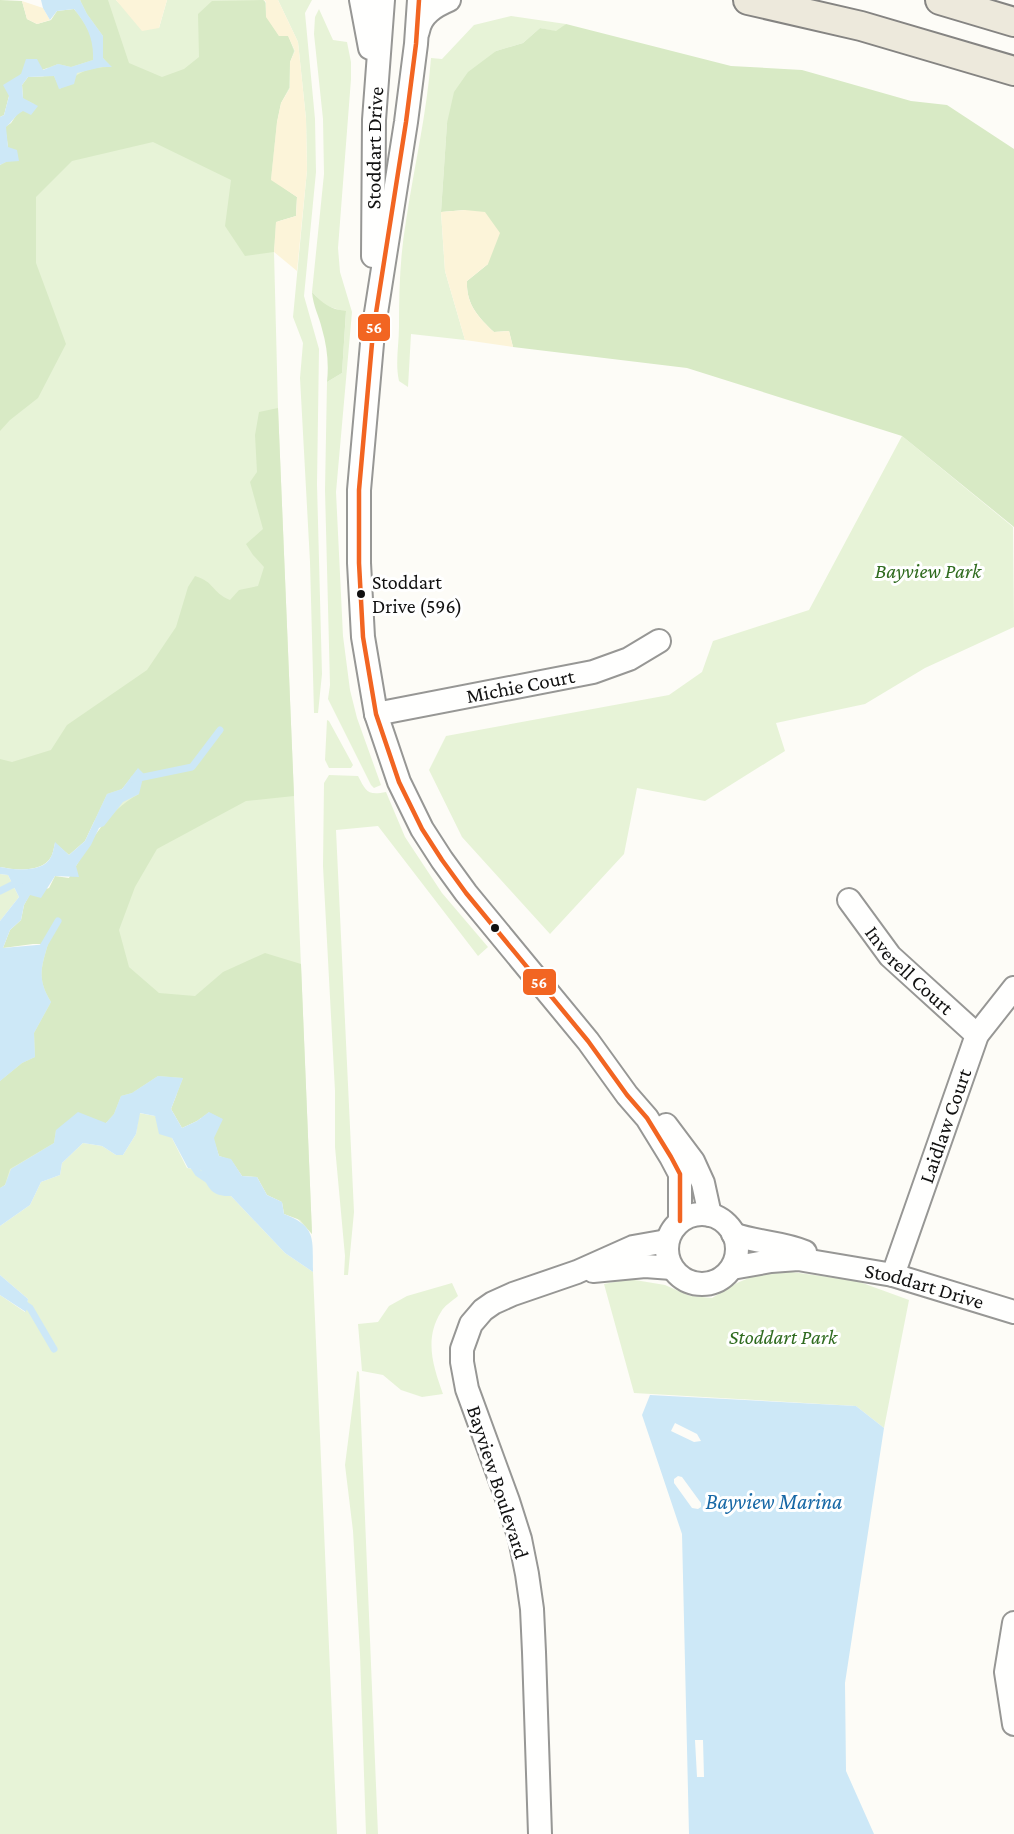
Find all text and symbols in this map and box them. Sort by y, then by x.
street label: Stoddart Drive [361,86,388,210]
line badge: 56 [357,313,391,342]
text: 56 [366,319,382,336]
park label: Bayview Park [875,559,982,583]
place label: Stoddart Drive (596) [372,571,462,618]
marker: Stoddart Drive (596) [355,588,367,600]
street label: Michie Court [464,664,578,708]
street label: Inverell Court [860,921,959,1020]
unlabelled marker [489,922,501,934]
line badge: 56 [522,968,557,996]
text: 56 [531,974,547,991]
street label: Laidlaw Court [914,1064,977,1186]
street label: Stoddart Drive [863,1258,987,1314]
park label: Stoddart Park [729,1325,838,1349]
street label: Bayview Boulevard [462,1402,534,1562]
water label: Bayview Marina [706,1489,842,1514]

